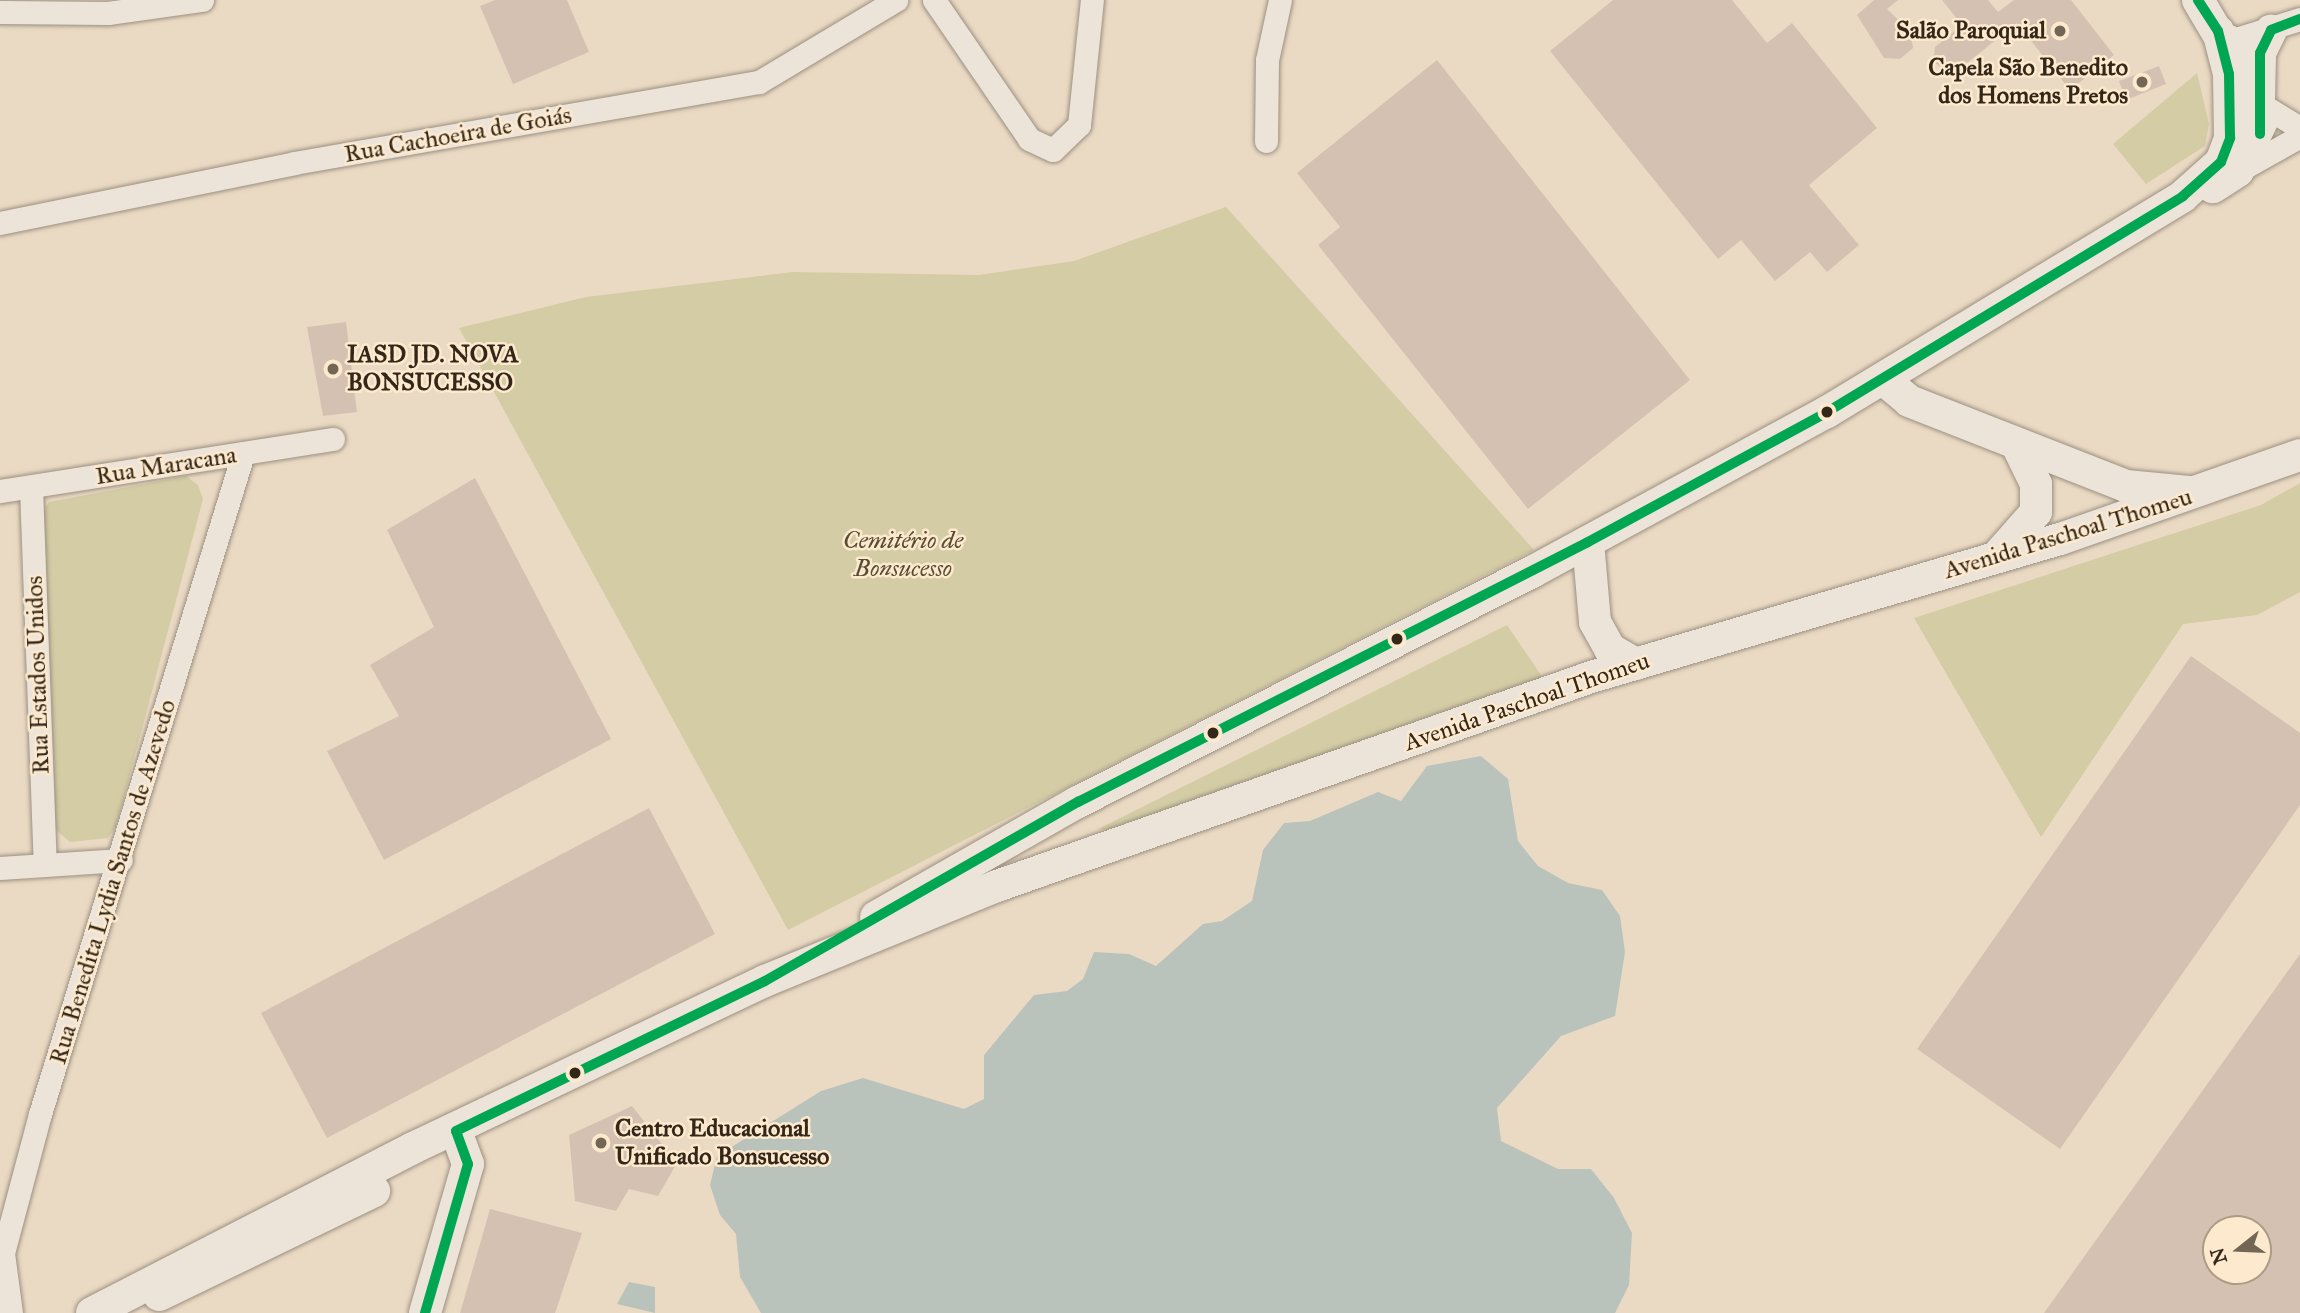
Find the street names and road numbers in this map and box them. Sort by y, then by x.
street label: Rua Cachoeira de Goiás [342,101,574,169]
street label: Rua Maracana [94,441,238,491]
street label: Avenida Paschoal Thomeu [1941,483,2195,585]
street label: Rua Estados Unidos [20,575,56,775]
street label: Avenida Paschoal Thomeu [1401,646,1653,758]
street label: Rua Benedita Lydia Santos de Azevedo [44,696,182,1068]

